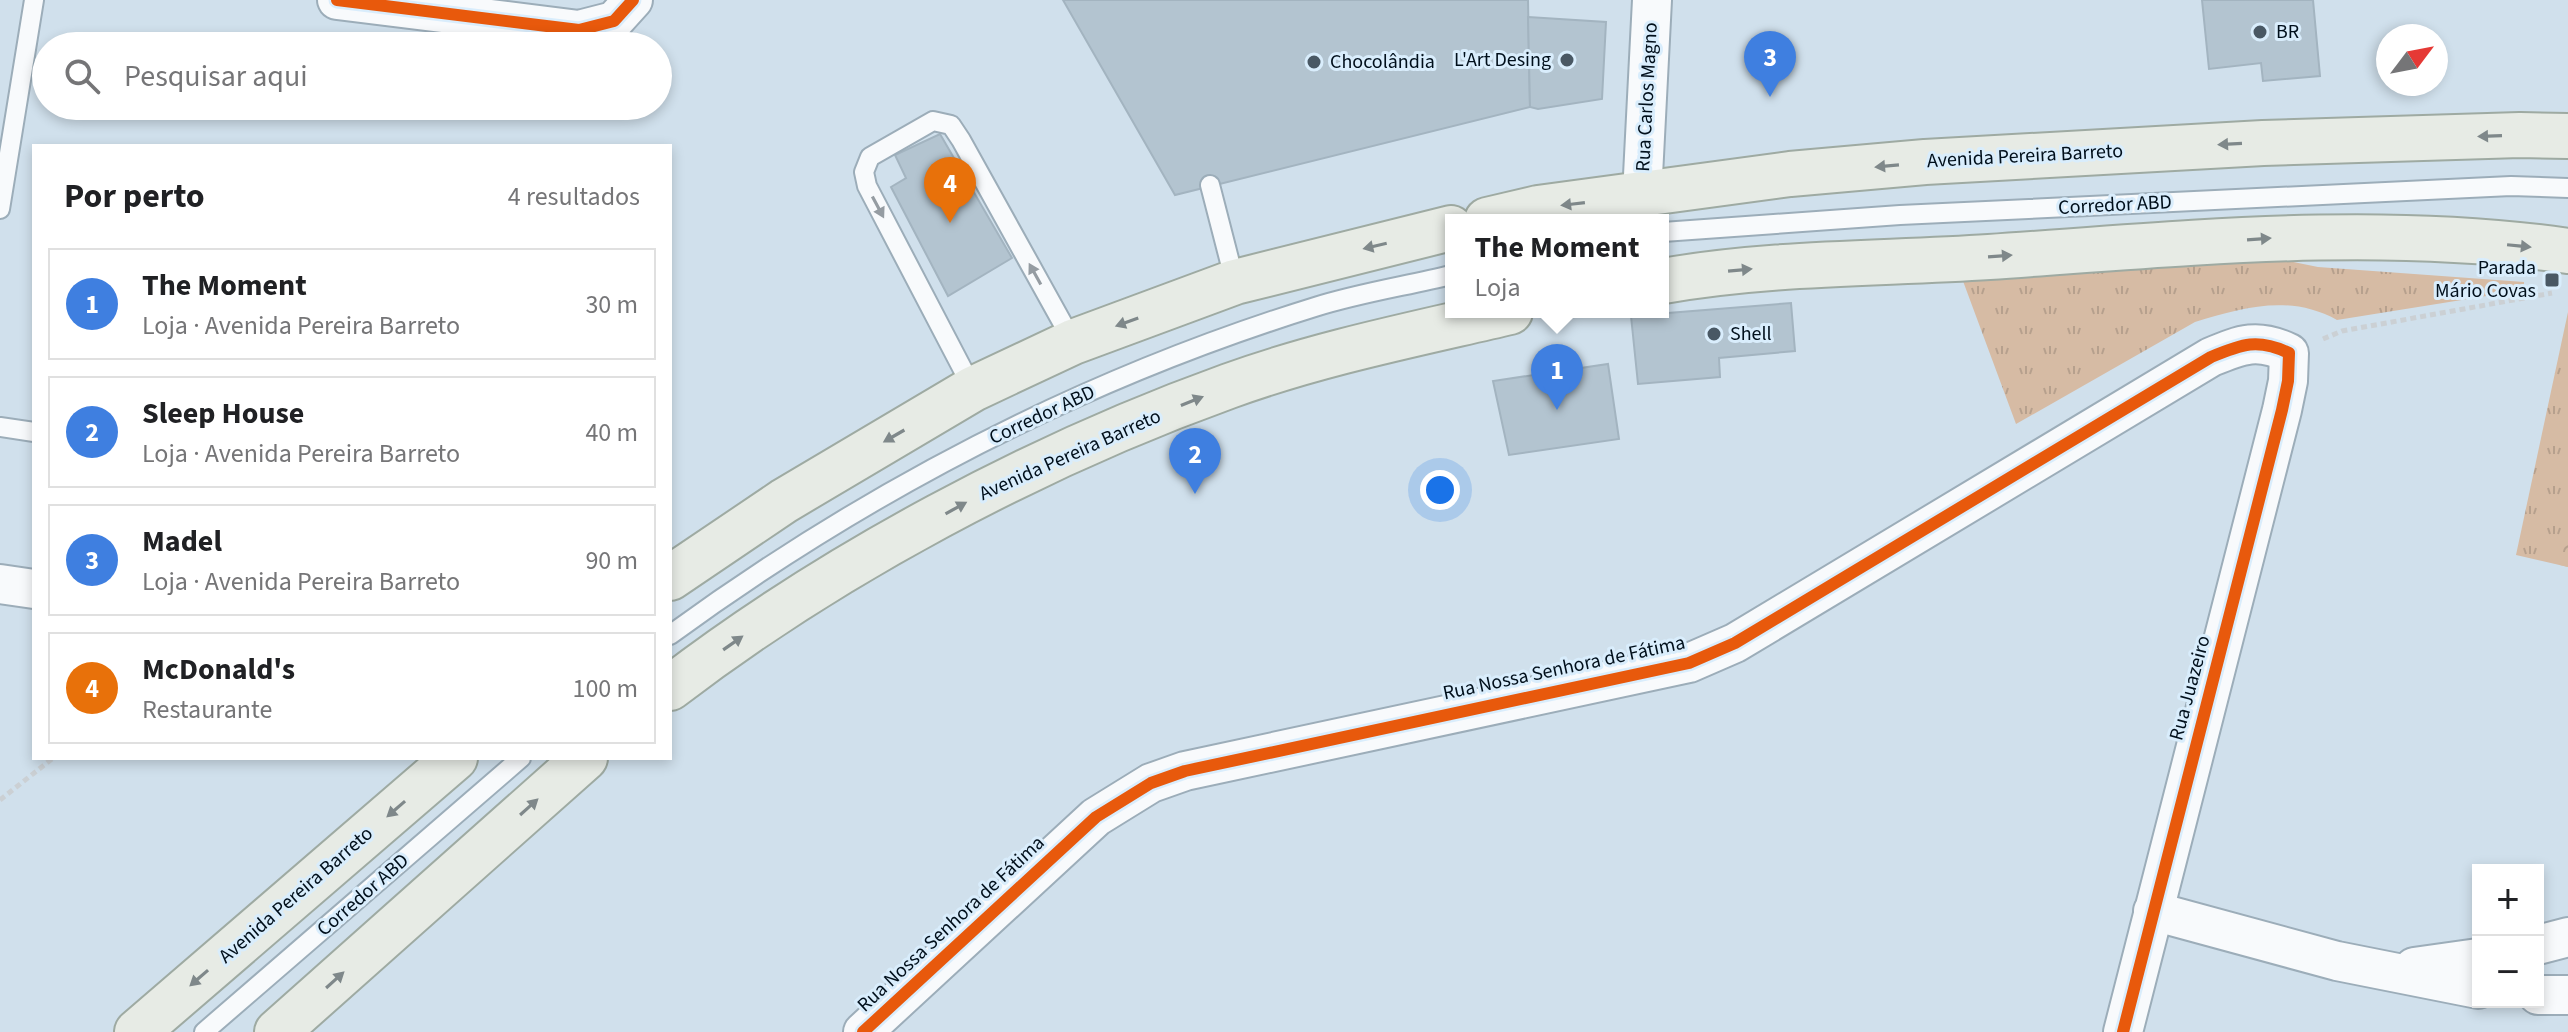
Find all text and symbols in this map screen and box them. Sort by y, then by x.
place label: BR [2276,18,2299,46]
street label: Rua Carlos Magno [1629,22,1665,172]
marker: BR [2251,23,2269,41]
north arrow [2376,24,2448,96]
pin: 3 [1744,31,1796,97]
search box [32,32,672,120]
place label: L'Art Desing [1454,46,1551,74]
place label: Chocolândia [1330,48,1435,76]
marker: L'Art Desing [1558,51,1576,69]
marker: Chocolândia [1305,53,1323,71]
icon: search [60,54,104,98]
text: Pesquisar aqui [124,55,308,98]
one-way arrow [2477,129,2502,142]
street label: Avenida Pereira Barreto [1926,137,2124,175]
one-way arrow [2217,138,2242,151]
pin: 4 [924,157,976,223]
one-way arrow [1874,159,1899,172]
text: Por perto [64,172,205,221]
text: 4 resultados [508,178,640,215]
street label: Corredor ABD [2058,188,2172,222]
one-way arrow [871,196,885,219]
one-way arrow [1560,197,1585,210]
popup [1445,214,1669,318]
text: The Moment [1475,226,1639,269]
one-way arrow [2247,232,2272,245]
one-way arrow [1362,240,1387,253]
one-way arrow [2507,240,2532,253]
one-way arrow [1988,249,2013,262]
place label: Parada Mário Covas [2435,254,2536,305]
one-way arrow [1028,262,1042,285]
one-way arrow [1728,263,1753,276]
text: The Moment [142,264,307,307]
text: Loja [1475,269,1521,306]
marker: Parada Mário Covas [2543,271,2561,289]
text: 1 [85,286,99,323]
text: 30 m [585,286,638,323]
text: Loja · Avenida Pereira Barreto [142,307,460,344]
one-way arrow [1115,316,1139,329]
place label: Shell [1730,320,1772,348]
marker: Shell [1705,325,1723,343]
pin: 1 [1531,344,1583,410]
street label: Corredor ABD [985,378,1099,452]
text: Sleep House [142,392,304,435]
one-way arrow [1180,394,1204,407]
street label: Avenida Pereira Barreto [975,402,1165,508]
text: 2 [85,414,99,451]
text: 40 m [585,414,638,451]
pin: 2 [1169,428,1221,494]
one-way arrow [883,429,905,443]
text: Loja · Avenida Pereira Barreto [142,435,460,472]
your location [1420,470,1460,510]
one-way arrow [944,502,967,515]
text: Madel [142,520,222,563]
text: 3 [85,542,99,579]
text: 90 m [585,542,638,579]
text: Loja · Avenida Pereira Barreto [142,563,460,600]
street label: Rua Nossa Senhora de Fátima [1440,629,1688,707]
street label: Rua Juazeiro [2163,632,2217,744]
one-way arrow [723,636,744,651]
text: McDonald's [142,648,295,691]
text: 4 [85,670,99,707]
text: 100 m [572,670,638,707]
text: Restaurante [142,691,272,728]
one-way arrow [520,799,539,817]
one-way arrow [387,800,407,817]
street label: Avenida Pereira Barreto [213,820,379,970]
street label: Rua Nossa Senhora de Fátima [851,829,1051,1019]
street label: Corredor ABD [311,847,415,943]
map controls [2472,864,2544,1008]
button: + [2472,864,2544,936]
button: − [2472,936,2544,1008]
one-way arrow [190,969,209,987]
one-way arrow [325,972,345,989]

